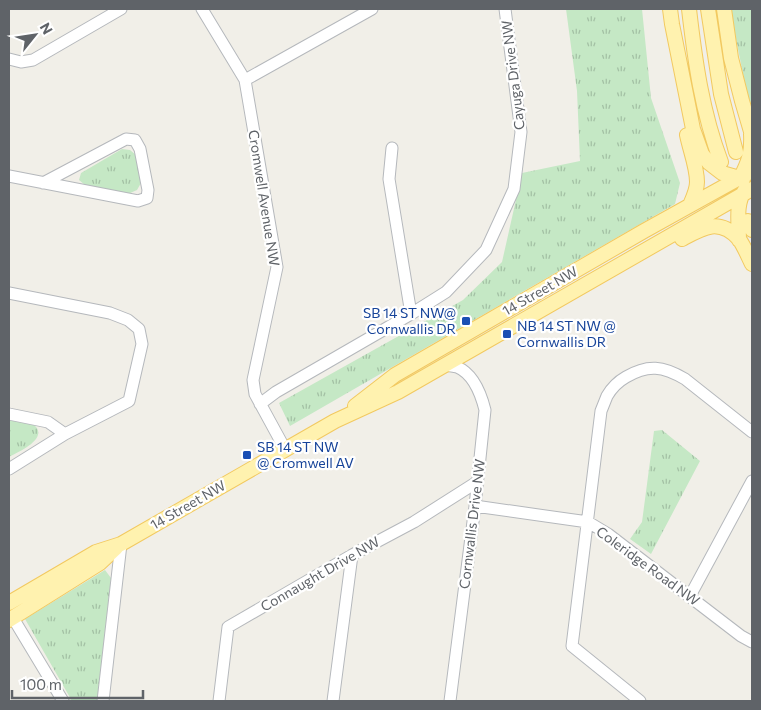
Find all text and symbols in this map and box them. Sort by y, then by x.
north arrow [10,10,60,60]
text: N [37,19,57,37]
street label: Cayuga Drive NW [497,19,528,131]
street label: Cromwell Avenue NW [245,129,284,267]
street label: 14 Street NW [499,262,580,319]
place label: SB 14 ST NW@ Cornwallis DR [363,304,456,337]
marker: SB 14 ST NW@ Cornwallis DR [460,315,472,327]
place label: NB 14 ST NW @ Cornwallis DR [517,317,616,350]
marker: NB 14 ST NW @ Cornwallis DR [501,328,513,340]
place label: SB 14 ST NW @ Cromwell AV [257,438,354,471]
marker: SB 14 ST NW @ Cromwell AV [241,449,253,461]
street label: Cornwallis Drive NW [455,458,488,590]
street label: 14 Street NW [147,476,228,533]
street label: Coleridge Road NW [593,522,703,609]
street label: Connaught Drive NW [257,533,382,615]
scale bar [12,668,144,700]
text: 100 m [20,675,62,693]

